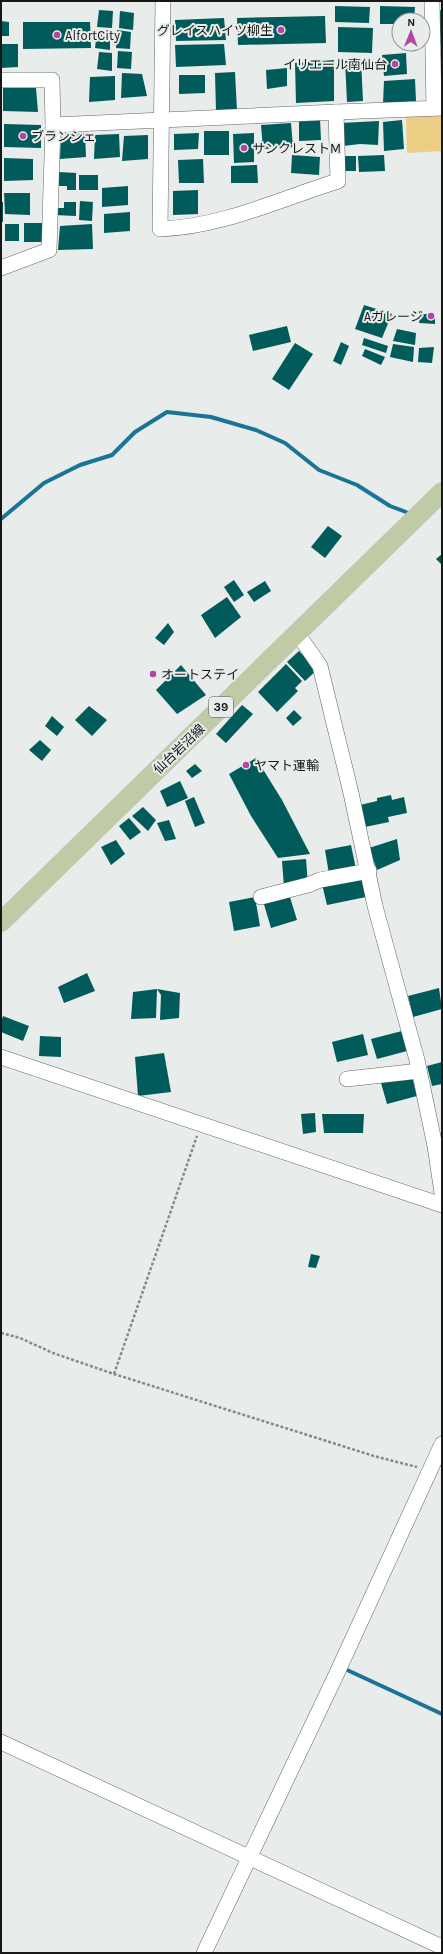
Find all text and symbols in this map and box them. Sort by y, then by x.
north arrow [391,12,431,52]
text: N [407,16,415,29]
place label: グレイスハイツ柳生 [157,23,273,38]
marker: グレイスハイツ柳生 [276,25,286,35]
place label: AlfortCity [65,28,120,43]
marker: AlfortCity [52,30,62,40]
place label: イリエール南仙台 [283,57,387,72]
marker: イリエール南仙台 [390,59,400,69]
place label: ブランシェ [31,129,96,144]
marker: ブランシェ [18,131,28,141]
place label: サンクレストM [252,141,341,156]
marker: サンクレストM [239,143,249,153]
place label: Aガレージ [364,309,423,324]
marker: Aガレージ [426,311,436,321]
place label: オートステイ [161,667,239,682]
marker: オートステイ [148,669,158,679]
road number: 39 [209,697,233,717]
street label: 仙台岩沼線 [150,721,208,777]
place label: ヤマト運輸 [254,758,319,773]
marker: ヤマト運輸 [241,760,251,770]

